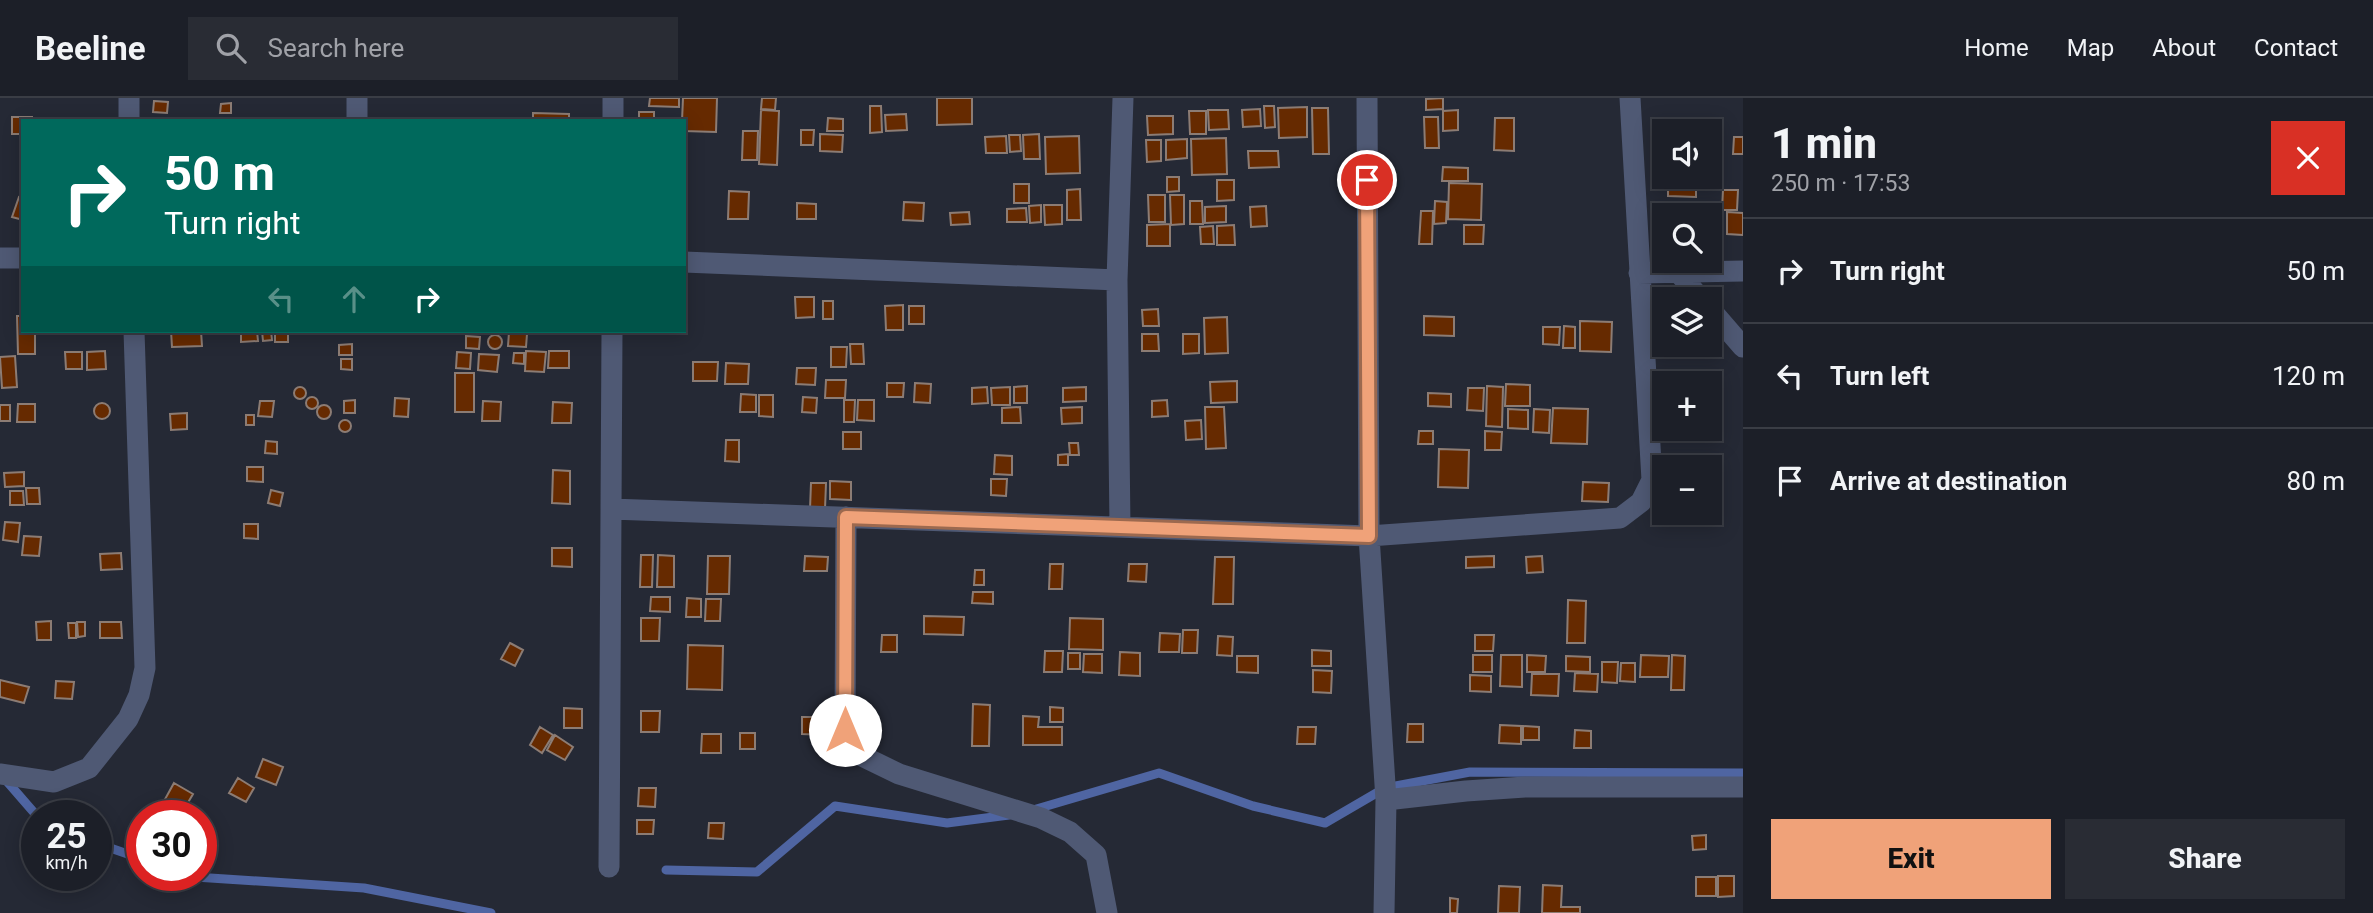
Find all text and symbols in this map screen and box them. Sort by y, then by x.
search box [188,17,678,80]
text: Beeline [35,29,146,68]
icon: search [212,29,250,67]
text: Search here [268,33,404,63]
text: Home [1964,34,2029,62]
text: Map [2067,34,2114,62]
text: About [2152,34,2216,62]
text: Contact [2254,34,2338,62]
map controls [1652,119,1722,525]
button: sound [1652,119,1722,189]
text: 1 min [1771,119,1877,168]
button: close [2271,121,2345,195]
text: 50 m [164,145,275,202]
icon: right [49,147,140,238]
pin [1337,150,1397,210]
icon: arrive [1348,161,1386,199]
text: 250 m · 17:53 [1771,170,1910,197]
button: search [1652,203,1722,273]
text: Turn right [164,204,300,242]
icon: right [1771,252,1809,290]
text: Turn right [1830,256,1945,286]
text: 50 m [2287,256,2345,286]
icon: left [262,280,300,318]
icon: ahead [335,280,373,318]
icon: right [408,280,446,318]
button: layers [1652,287,1722,357]
icon: left [1771,357,1809,395]
text: Turn left [1830,361,1929,391]
text: 120 m [2272,361,2345,391]
button: + [1652,371,1722,441]
button: − [1652,455,1722,525]
icon: arrive [1771,462,1809,500]
text: Arrive at destination [1830,466,2067,496]
text: 80 m [2287,466,2345,496]
position arrow [808,693,882,767]
speed limit sign: 30 [126,800,217,891]
text: 25 [46,816,87,857]
button: Exit [1771,819,2051,899]
button: Share [2065,819,2345,899]
text: km/h [45,852,88,873]

